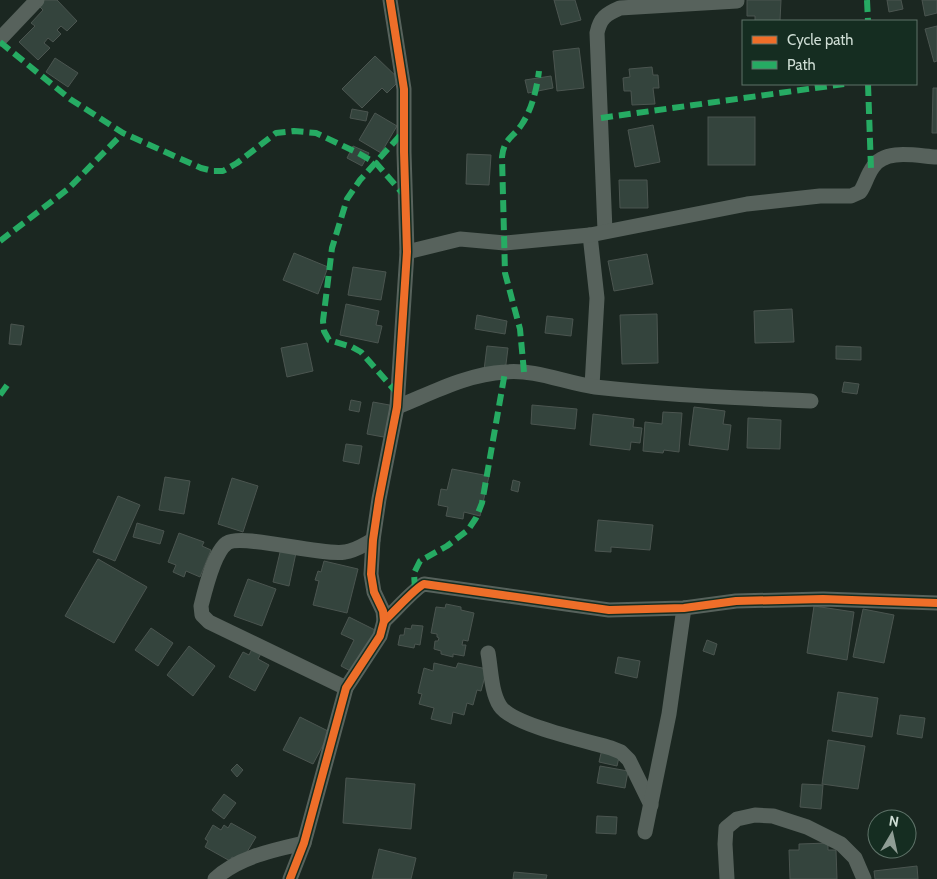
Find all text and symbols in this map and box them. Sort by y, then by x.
legend [742,20,917,85]
text: Cycle path [787,31,853,49]
text: Path [787,56,816,74]
north arrow [867,809,917,859]
text: N [888,811,900,831]

